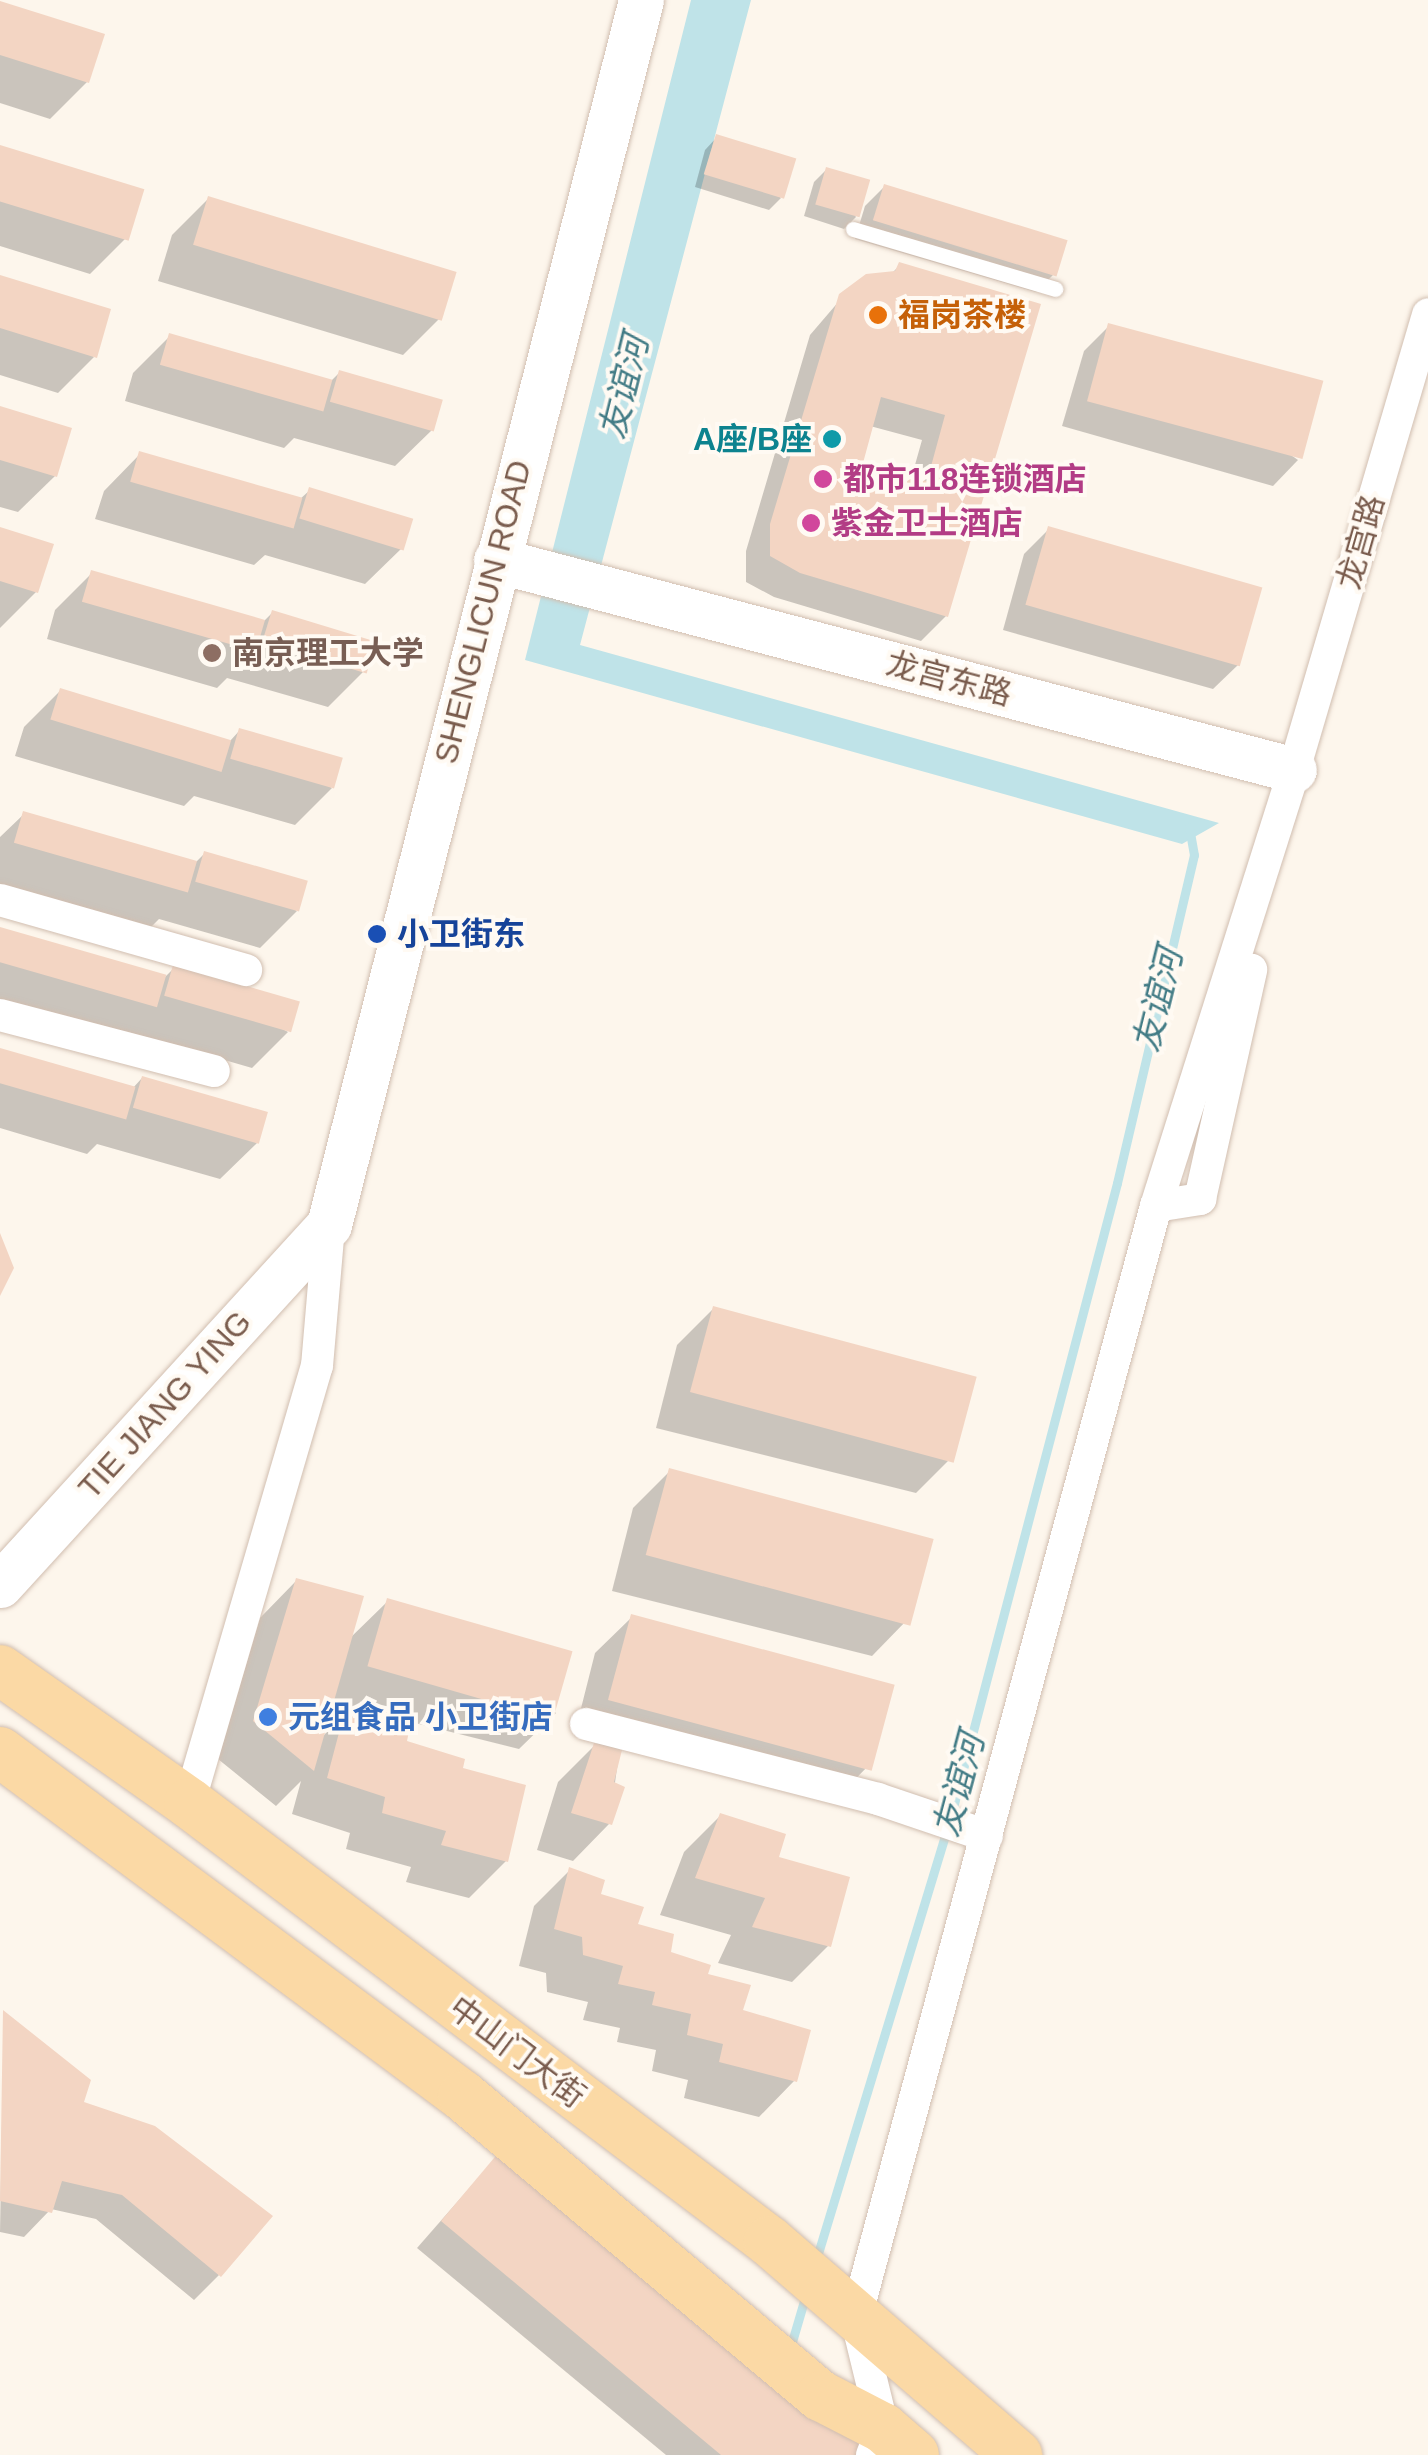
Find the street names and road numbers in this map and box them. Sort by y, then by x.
street label: SHENGLICUN ROAD [427,456,539,768]
street label: 龙宫路 [1329,491,1393,593]
street label: 龙宫东路 [882,644,1016,714]
street label: TIE JIANG YING [70,1303,260,1507]
street label: 中山门大街 [442,1989,592,2115]

